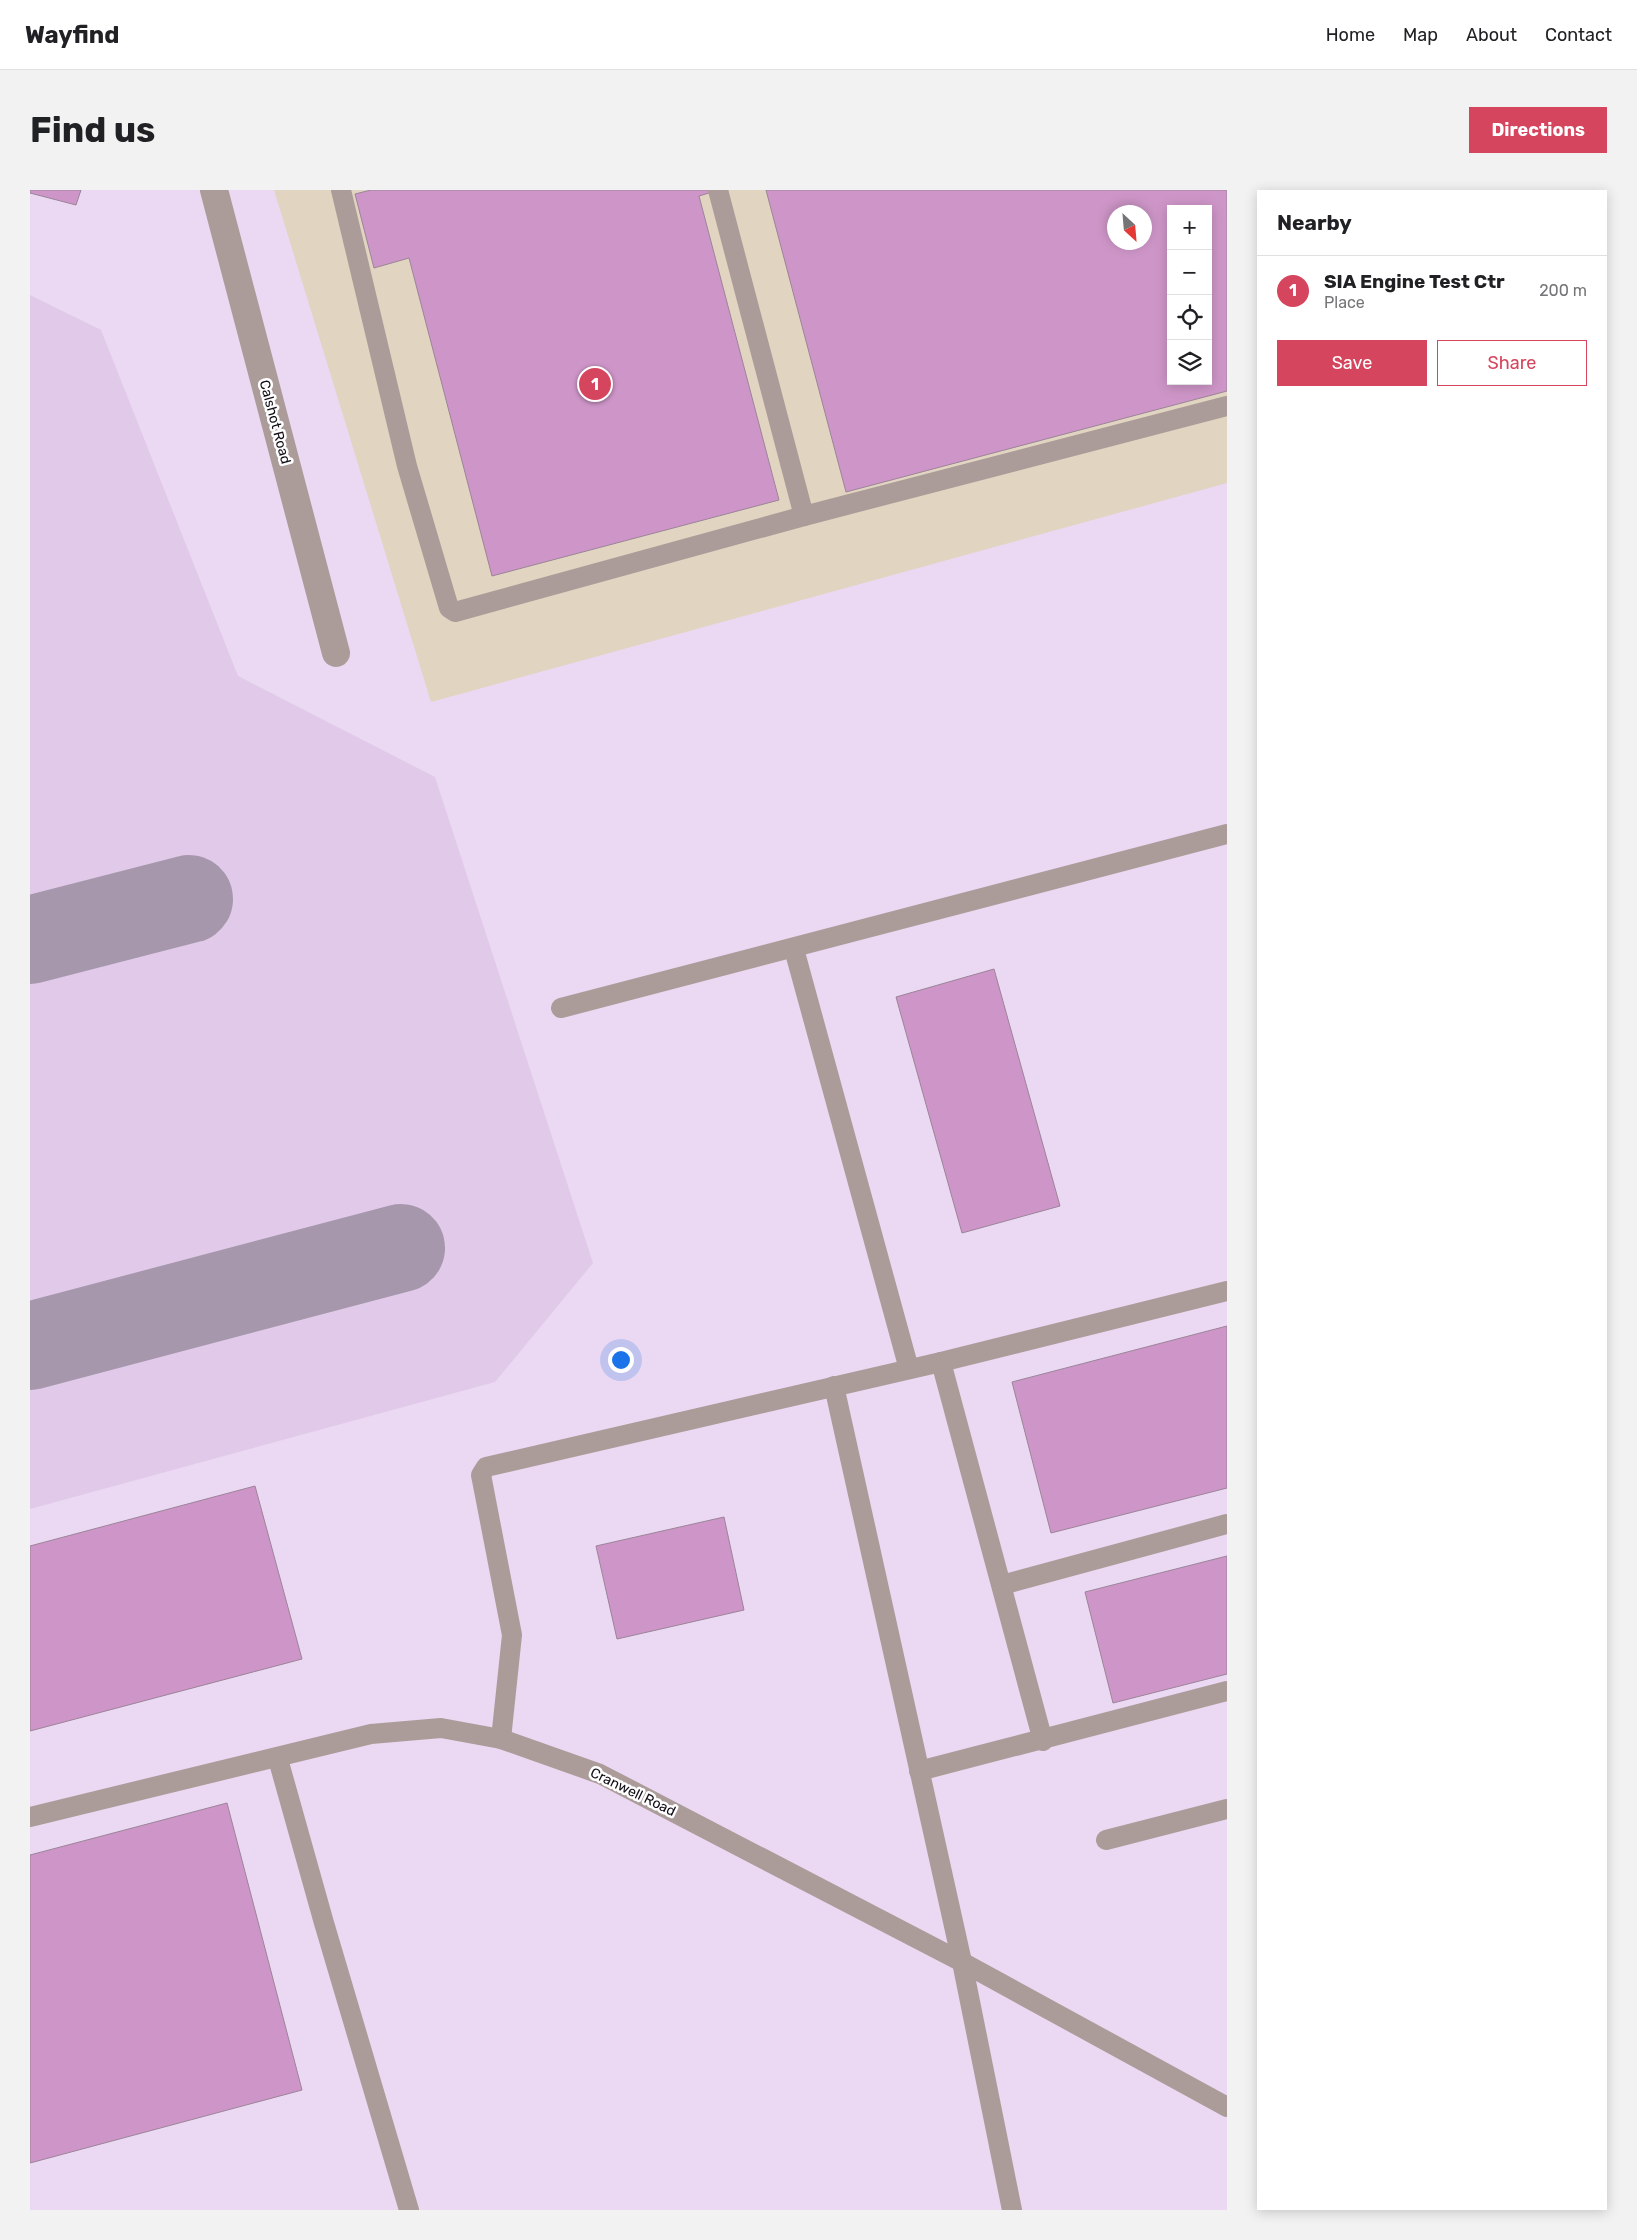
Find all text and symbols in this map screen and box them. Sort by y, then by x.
text: Wayfind [25,21,119,49]
text: Home [1326,24,1375,46]
text: Map [1403,24,1438,46]
text: About [1466,24,1517,46]
text: Contact [1545,24,1612,46]
button: Directions [1469,107,1607,153]
text: Find us [30,109,155,151]
north arrow [1107,205,1152,250]
map controls [1167,205,1212,385]
button: + [1167,205,1212,250]
text: Nearby [1277,210,1352,235]
button: − [1167,250,1212,295]
text: SIA Engine Test Ctr [1324,270,1505,293]
text: 1 [1289,281,1297,300]
text: 200 m [1539,281,1587,300]
text: Place [1324,293,1365,312]
button: locate [1167,295,1212,340]
button: layers [1167,340,1212,385]
button: Save [1277,340,1427,386]
button: Share [1437,340,1587,386]
pin: 1 [579,365,611,403]
street label: Calshot Road [256,378,294,466]
your location [608,1347,634,1373]
street label: Cranwell Road [588,1764,678,1820]

